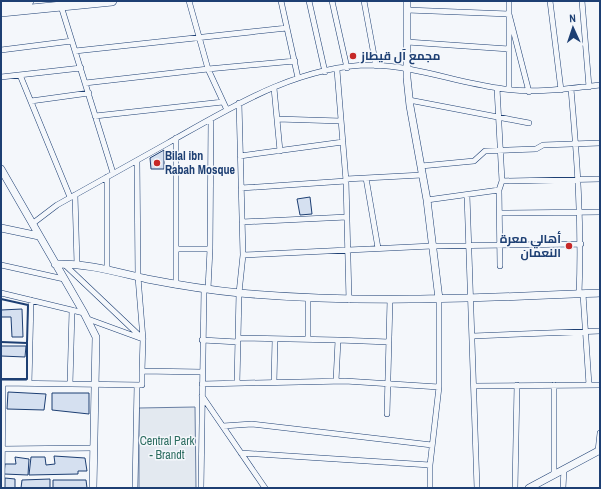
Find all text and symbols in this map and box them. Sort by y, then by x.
north arrow [553,8,593,48]
text: N [569,11,576,25]
place label: مجمع آل قيطاز [360,48,441,65]
marker: مجمع آل قيطاز [348,51,358,61]
place label: Bilal ibn Rabah Mosque [165,148,236,178]
marker: Bilal ibn Rabah Mosque [152,158,162,168]
place label: أهالي معرة النعمان [500,231,561,261]
marker: أهالي معرة النعمان [564,241,574,251]
park label: Central Park - Brandt [140,433,194,463]

